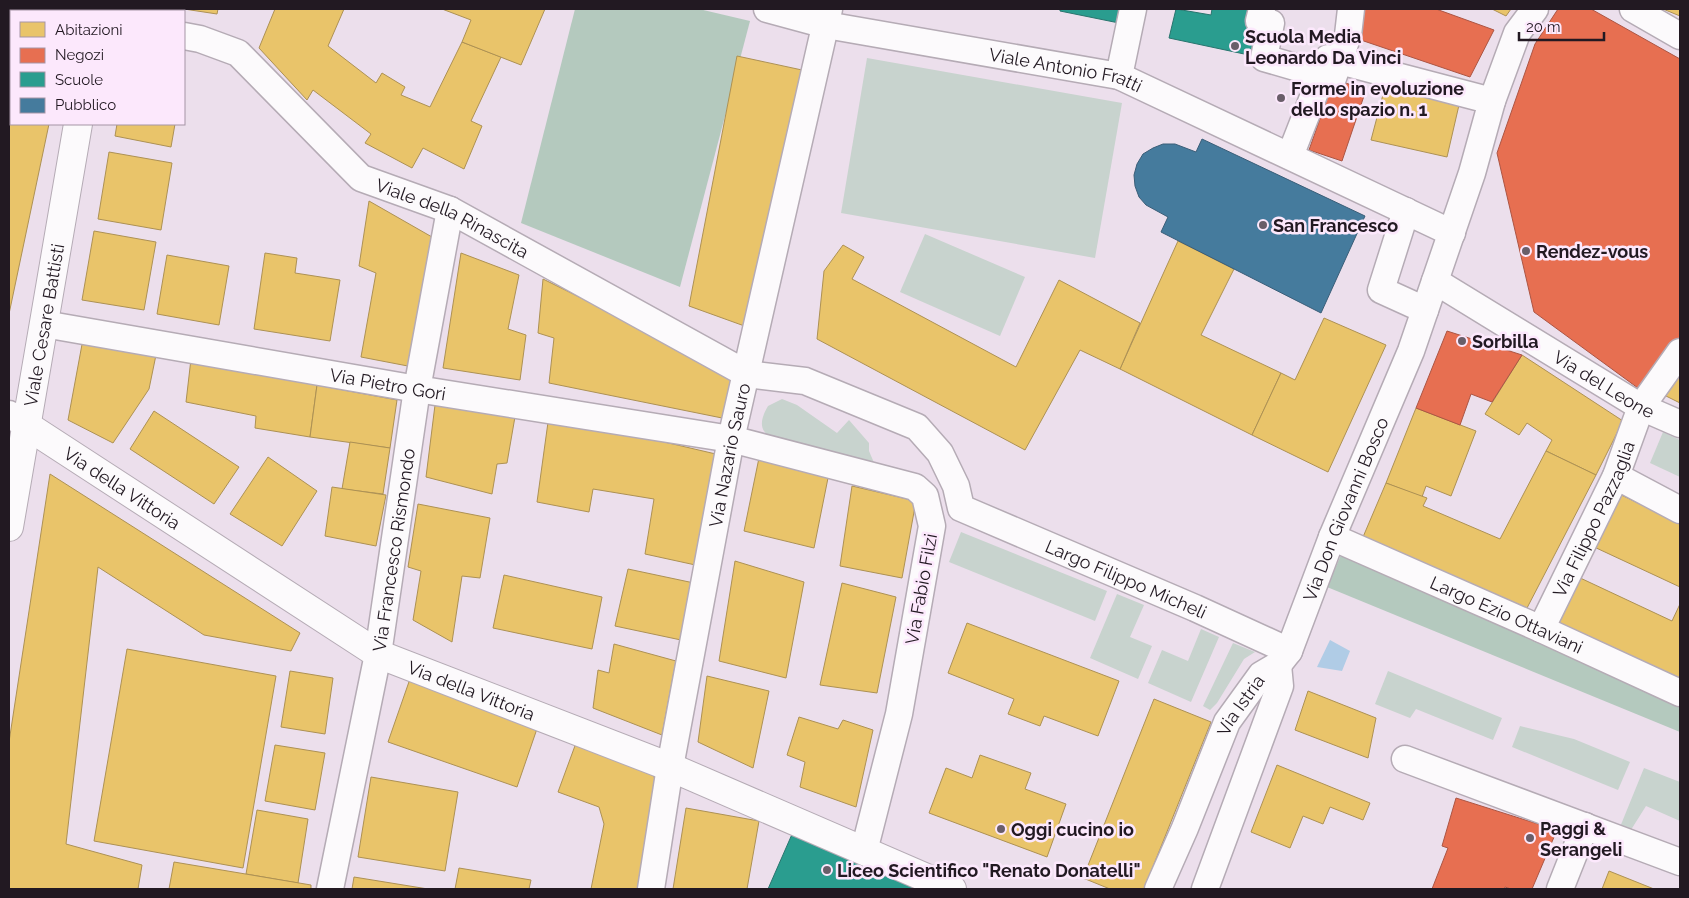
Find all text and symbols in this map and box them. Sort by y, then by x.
legend [10,10,185,125]
scale bar [1519,10,1604,42]
text: 20 m [1526,18,1561,36]
text: Abitazioni [55,21,122,39]
place label: Scuola Media Leonardo Da Vinci [1245,26,1401,68]
marker: Scuola Media Leonardo Da Vinci [1229,40,1241,52]
street label: Viale Antonio Fratti [987,43,1146,96]
text: Negozi [55,46,104,64]
text: Scuole [55,71,103,89]
place label: Forme in evoluzione dello spazio n. 1 [1291,78,1464,120]
marker: Forme in evoluzione dello spazio n. 1 [1275,92,1287,104]
text: Pubblico [55,96,116,114]
street label: Viale della Rinascita [373,174,533,262]
place label: San Francesco [1273,215,1398,236]
marker: San Francesco [1257,219,1269,231]
place label: Rendez-vous [1536,241,1648,262]
street label: Viale Cesare Battisti [19,242,68,408]
marker: Rendez-vous [1520,245,1532,257]
place label: Sorbilla [1472,331,1539,352]
marker: Sorbilla [1456,335,1468,347]
street label: Via del Leone [1550,346,1658,422]
street label: Via Pietro Gori [328,363,447,404]
street label: Via Nazario Sauro [704,381,754,529]
street label: Via Don Giovanni Bosco [1298,413,1392,604]
street label: Via Filippo Pazzaglia [1548,438,1638,600]
street label: Via della Vittoria [60,442,185,533]
street label: Via Francesco Rismondo [368,447,419,653]
street label: Via Fabio Filzi [901,532,941,646]
street label: Largo Filippo Micheli [1042,535,1210,622]
street label: Largo Ezio Ottaviani [1427,571,1586,657]
street label: Via della Vittoria [405,656,538,724]
street label: Via Istria [1212,670,1268,739]
place label: Paggi & Serangeli [1540,818,1622,860]
place label: Oggi cucino io [1011,819,1134,840]
marker: Oggi cucino io [995,823,1007,835]
marker: Paggi & Serangeli [1524,832,1536,844]
place label: Liceo Scientifico "Renato Donatelli" [837,860,1141,881]
marker: Liceo Scientifico "Renato Donatelli" [821,864,833,876]

